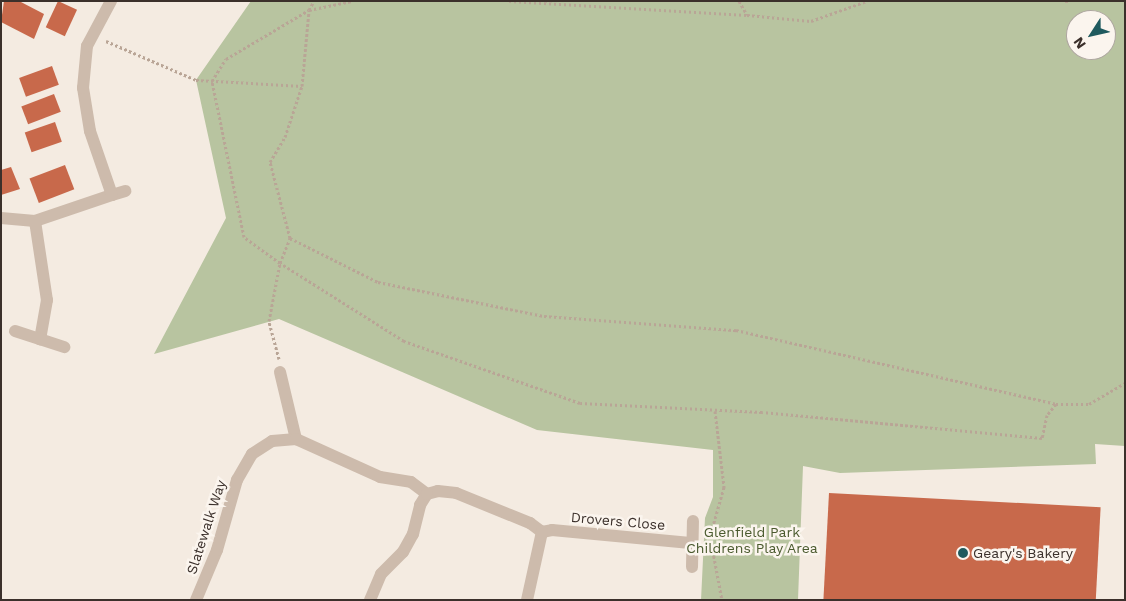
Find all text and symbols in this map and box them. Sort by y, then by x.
north arrow [1066,10,1116,60]
text: N [1070,34,1089,52]
street label: Slatewalk Way [183,477,229,577]
street label: Drovers Close [570,509,666,533]
park label: Glenfield Park Childrens Play Area [686,524,818,556]
place label: Geary's Bakery [973,545,1073,561]
marker: Geary's Bakery [957,547,969,559]

